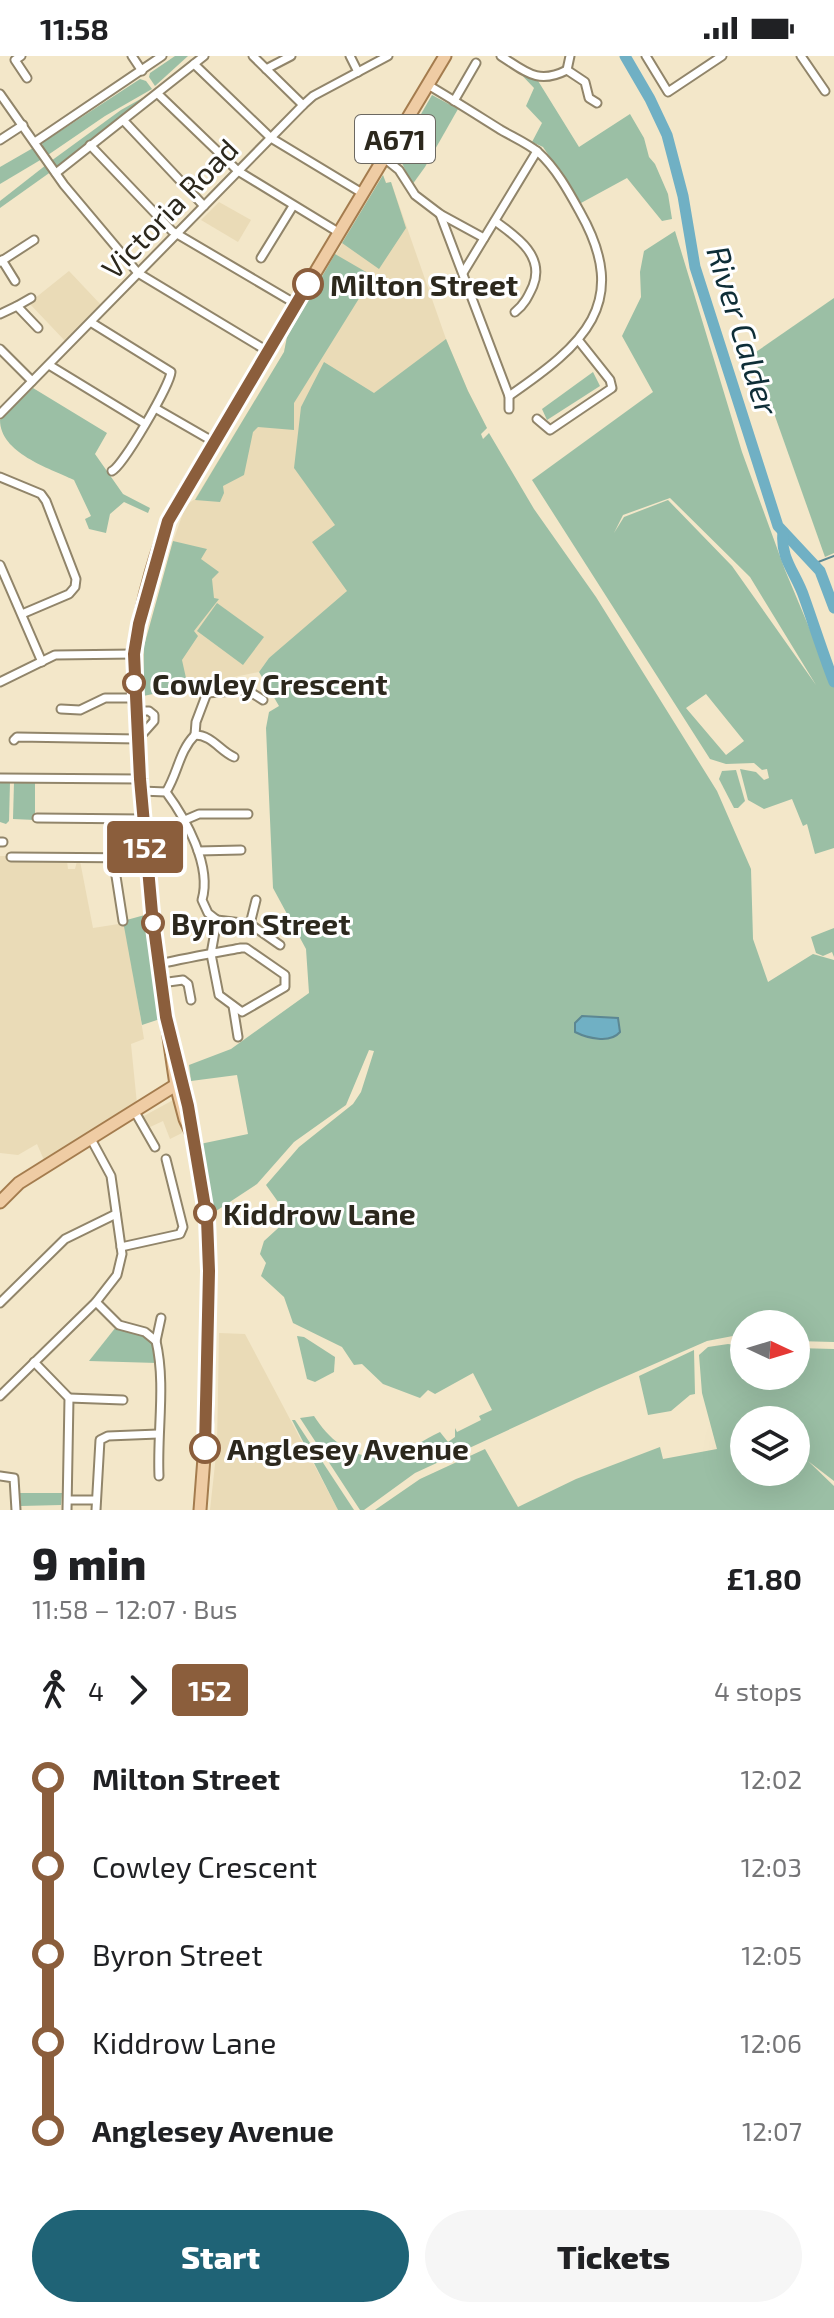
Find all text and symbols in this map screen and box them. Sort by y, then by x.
text: 11:58 [40,10,109,46]
road number: A671 [355,115,435,163]
street label: Victoria Road [93,131,245,285]
water label: River Calder [700,241,788,420]
place label: Milton Street [330,266,518,302]
marker: Milton Street [293,269,323,299]
place label: Cowley Crescent [152,665,387,702]
marker: Cowley Crescent [123,672,145,694]
line badge: 152 [99,821,191,873]
text: 152 [123,830,167,864]
place label: Byron Street [171,905,350,942]
marker: Byron Street [142,912,164,934]
place label: Kiddrow Lane [223,1195,416,1231]
marker: Kiddrow Lane [194,1202,216,1224]
north arrow [730,1310,810,1390]
map controls [730,1310,810,1486]
button: layers [730,1406,810,1486]
place label: Anglesey Avenue [227,1430,469,1467]
marker: Anglesey Avenue [190,1433,220,1463]
text: 9 min [32,1536,146,1589]
text: £1.80 [727,1560,802,1596]
text: 11:58 – 12:07 · Bus [32,1593,238,1624]
icon: walk [32,1668,76,1712]
icon: forward [116,1668,160,1712]
text: 152 [188,1673,232,1707]
text: 4 [88,1675,104,1706]
text: 4 stops [714,1675,802,1706]
text: Milton Street [92,1760,280,1796]
text: 12:02 [741,1763,802,1794]
text: Cowley Crescent [92,1848,317,1884]
text: 12:03 [741,1851,802,1882]
text: Byron Street [92,1936,263,1972]
text: 12:05 [741,1939,802,1970]
text: Kiddrow Lane [92,2024,276,2060]
text: 12:06 [740,2027,802,2058]
text: Anglesey Avenue [92,2112,334,2148]
text: 12:07 [742,2115,802,2146]
button: Start [32,2210,409,2302]
button: Tickets [425,2210,802,2302]

